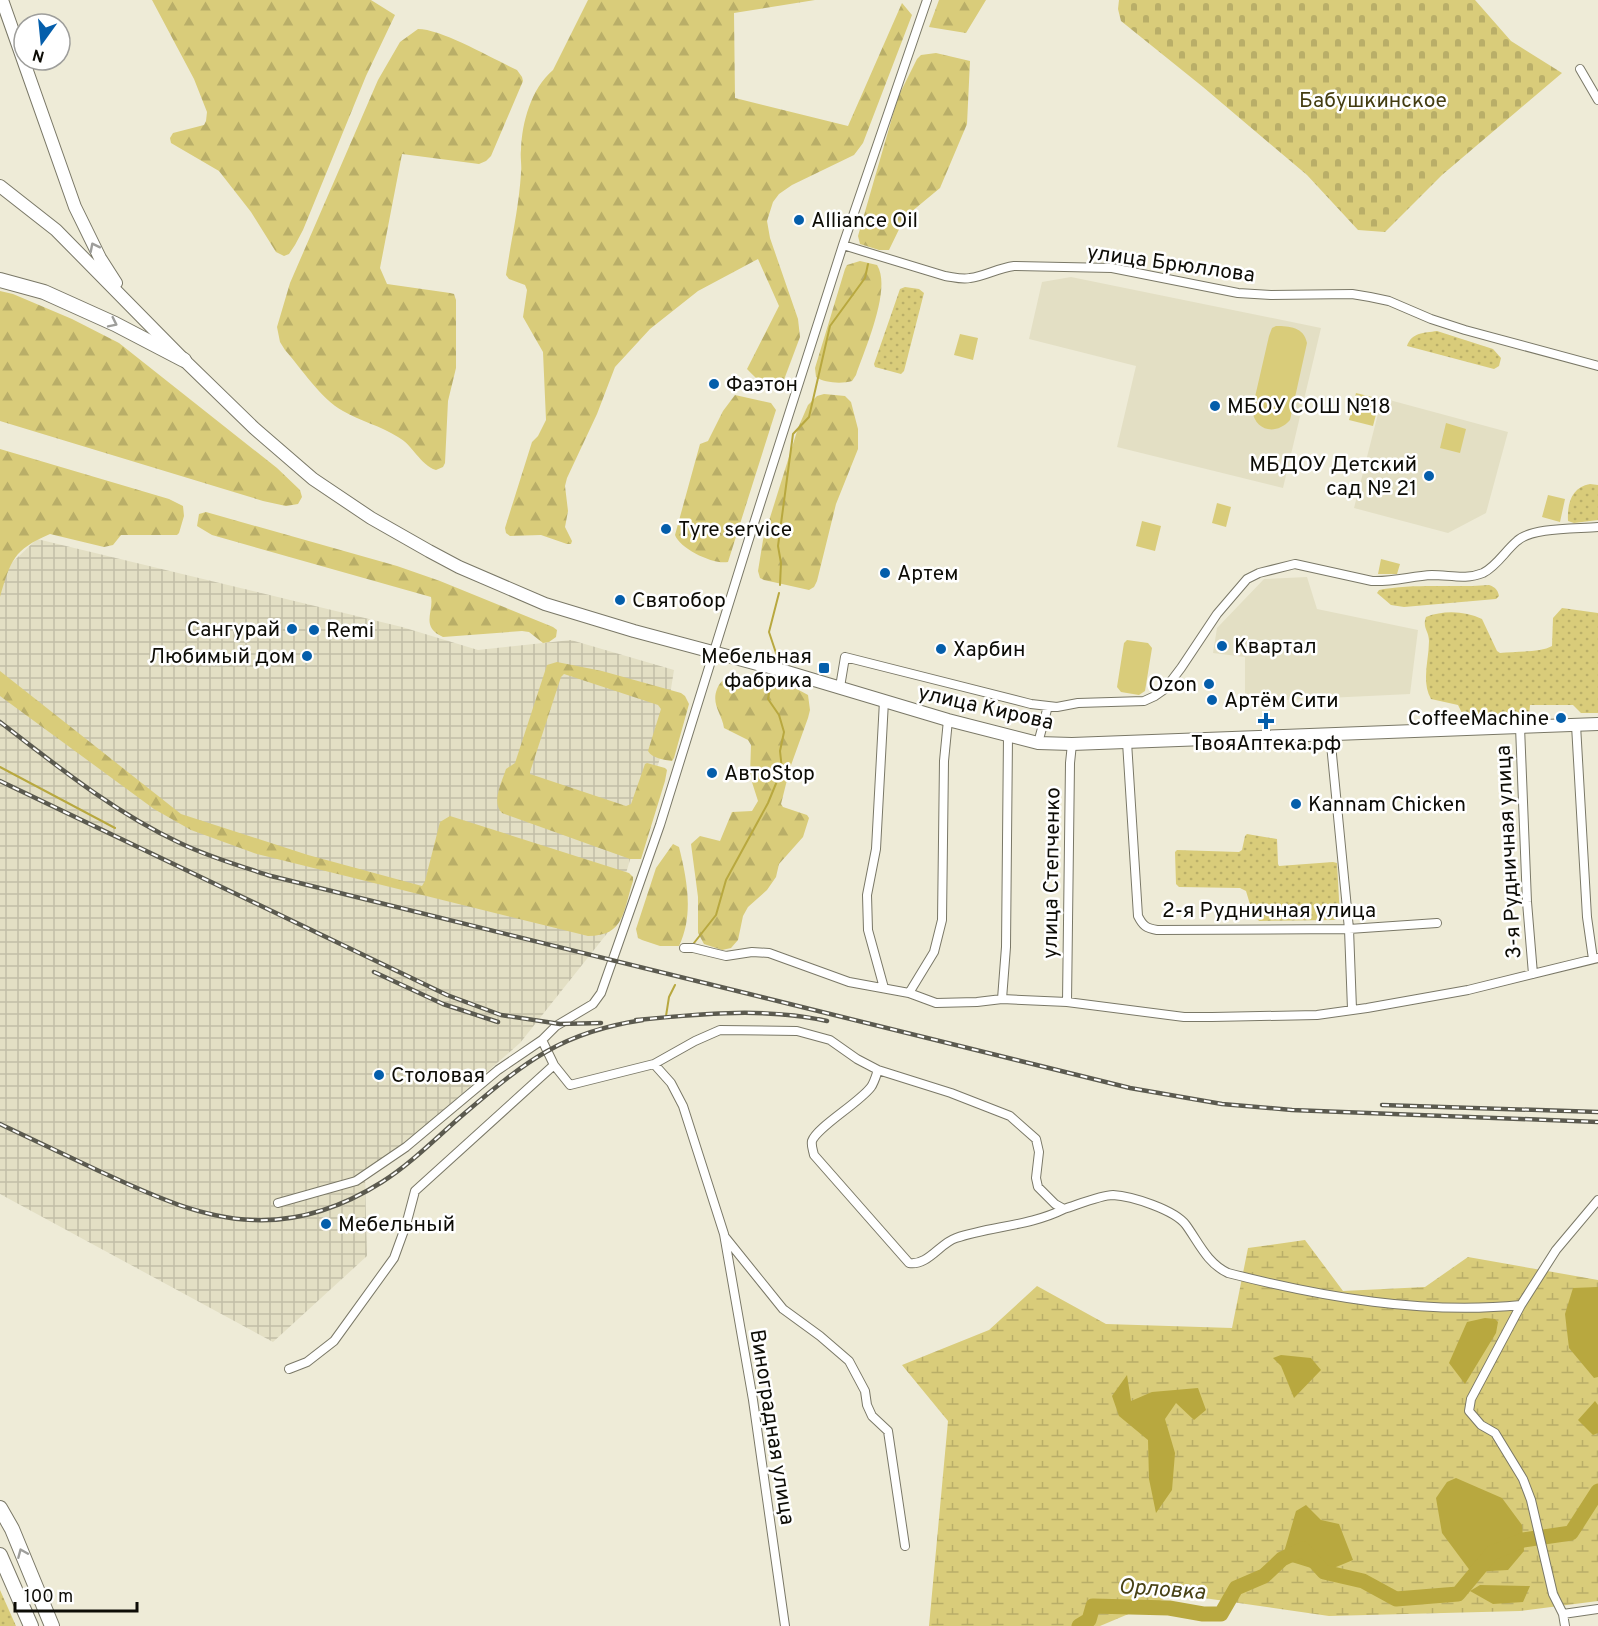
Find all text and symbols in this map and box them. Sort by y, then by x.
north arrow [12,12,72,72]
text: N [30,43,47,66]
park label: Бабушкинское [1299,88,1447,115]
place label: Alliance Oil [811,208,918,235]
marker: Alliance Oil [792,213,806,227]
street label: улица Брюллова [1085,239,1257,290]
one-way arrow [90,243,102,254]
one-way arrow [107,316,118,328]
place label: Фаэтон [726,372,798,399]
marker: Фаэтон [707,377,721,391]
place label: МБОУ СОШ №18 [1227,394,1391,421]
marker: МБОУ СОШ №18 [1208,399,1222,413]
place label: МБДОУ Детский сад № 21 [1249,452,1417,503]
marker: МБДОУ Детский сад № 21 [1422,469,1436,483]
place label: Tyre service [678,517,792,544]
marker: Tyre service [659,522,673,536]
place label: Артем [897,561,958,588]
marker: Артем [878,566,892,580]
place label: Святобор [632,588,726,615]
marker: Святобор [613,593,627,607]
place label: Сангурай [187,617,280,644]
place label: Remi [326,618,374,645]
marker: Сангурай [285,622,299,636]
marker: Remi [307,623,321,637]
place label: Квартал [1234,634,1317,661]
place label: Харбин [953,637,1025,664]
marker: Квартал [1215,639,1229,653]
marker: Харбин [934,642,948,656]
place label: Любимый дом [149,644,295,671]
place label: Мебельная фабрика [701,644,812,695]
marker: Любимый дом [300,649,314,663]
marker: Мебельная фабрика [817,661,831,675]
place label: Ozon [1148,672,1197,699]
marker: Ozon [1202,677,1216,691]
street label: улица Кирова [915,680,1056,737]
place label: Артём Сити [1224,688,1339,715]
marker: Артём Сити [1205,693,1219,707]
place label: CoffeeMachine [1408,706,1549,733]
marker: CoffeeMachine [1554,711,1568,725]
marker: ТвояАптека.рф [1259,714,1273,728]
place label: ТвояАптека.рф [1191,731,1341,758]
street label: 3-я Рудничная улица [1490,744,1529,959]
place label: АвтоStop [724,761,815,788]
marker: АвтоStop [705,766,719,780]
street label: улица Степченко [1038,787,1067,959]
place label: Kannam Chicken [1308,792,1466,819]
marker: Kannam Chicken [1289,797,1303,811]
street label: 2-я Рудничная улица [1162,898,1376,925]
place label: Столовая [391,1063,485,1090]
marker: Столовая [372,1068,386,1082]
place label: Мебельный [338,1212,455,1239]
marker: Мебельный [319,1217,333,1231]
street label: Виноградная улица [743,1327,800,1527]
one-way arrow [17,1548,29,1559]
water label: Орловка [1117,1574,1207,1607]
scale bar [15,1575,136,1613]
text: 100 m [24,1586,73,1609]

